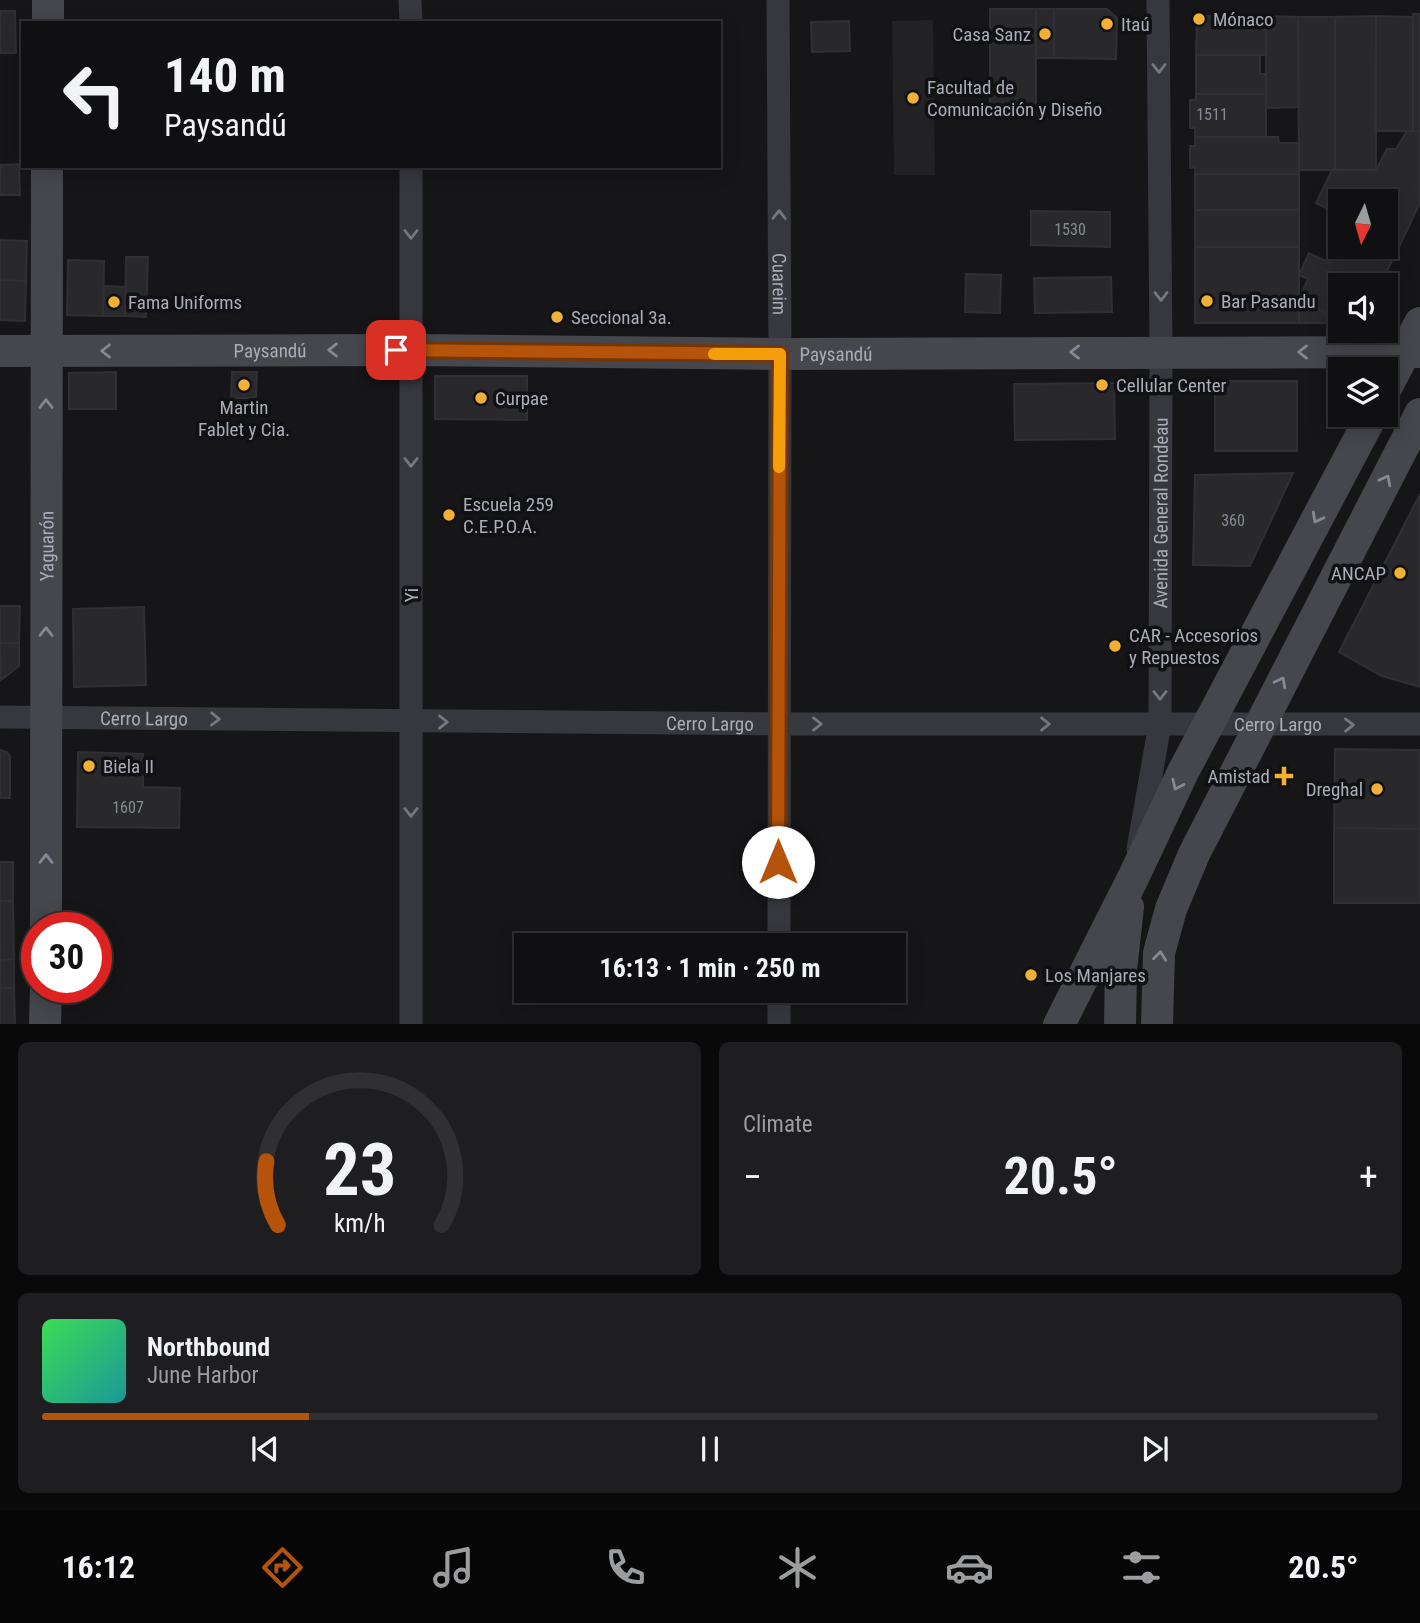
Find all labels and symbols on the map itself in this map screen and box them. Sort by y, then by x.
place label: Mónaco [1213,8,1274,31]
marker: Mónaco [1191,11,1207,27]
place label: Itaú [1121,13,1150,36]
marker: Itaú [1099,16,1115,32]
place label: Casa Sanz [953,23,1031,46]
marker: Casa Sanz [1037,26,1053,42]
one-way arrow [1151,63,1167,74]
place label: Facultad de Comunicación y Diseño [927,76,1102,121]
marker: Facultad de Comunicación y Diseño [905,90,921,106]
house number: 1511 [1196,105,1228,124]
north arrow [1328,189,1398,259]
one-way arrow [771,210,787,220]
house number: 1530 [1054,220,1086,239]
one-way arrow [403,230,419,240]
street label: Cuareim [767,253,791,315]
one-way arrow [1153,290,1168,301]
place label: Bar Pasandu [1221,290,1316,313]
place label: Fama Uniforms [128,291,242,314]
marker: Bar Pasandu [1199,293,1215,309]
marker: Fama Uniforms [106,294,122,310]
place label: Seccional 3a. [571,306,672,329]
marker: Seccional 3a. [549,309,565,325]
pin [366,320,426,380]
street label: Paysandú [234,339,306,362]
one-way arrow [328,342,338,358]
one-way arrow [100,343,111,359]
street label: Paysandú [799,343,872,366]
one-way arrow [1297,344,1308,360]
one-way arrow [1070,345,1081,360]
place label: Cellular Center [1116,374,1227,397]
marker: Martin Fablet y Cia. [236,377,252,393]
marker: Cellular Center [1094,377,1110,393]
place label: Curpae [495,387,548,410]
marker: Curpae [473,390,489,406]
place label: Martin Fablet y Cia. [198,396,290,441]
one-way arrow [38,399,53,410]
street label: Avenida General Rondeau [1149,417,1173,608]
one-way arrow [403,457,419,468]
one-way arrow [1377,475,1391,487]
place label: Escuela 259 C.E.P.O.A. [463,493,554,538]
marker: Escuela 259 C.E.P.O.A. [441,507,457,523]
street label: Yaguarón [35,511,59,581]
house number: 360 [1221,511,1245,530]
one-way arrow [1311,511,1325,524]
place label: ANCAP [1331,562,1386,585]
marker: ANCAP [1392,565,1408,581]
street label: Yi [400,588,423,602]
place label: CAR - Accesorios y Repuestos [1129,624,1258,669]
one-way arrow [38,626,54,637]
marker: CAR - Accesorios y Repuestos [1107,638,1123,654]
one-way arrow [1273,677,1287,689]
one-way arrow [1152,690,1168,700]
street label: Cerro Largo [100,707,188,731]
one-way arrow [210,711,221,727]
street label: Cerro Largo [666,712,754,736]
street label: Cerro Largo [1234,713,1322,736]
one-way arrow [438,714,448,730]
one-way arrow [812,716,823,732]
one-way arrow [1040,716,1050,732]
one-way arrow [1345,717,1355,733]
place label: Biela II [103,755,154,778]
marker: Biela II [81,758,97,774]
place label: Amistad [1208,765,1270,788]
marker: Amistad [1276,768,1292,784]
one-way arrow [1171,778,1185,790]
place label: Dreghal [1306,778,1363,801]
marker: Dreghal [1369,781,1385,797]
house number: 1607 [112,798,144,817]
one-way arrow [403,807,419,818]
position arrow [741,825,815,899]
one-way arrow [38,854,54,864]
speed limit sign: 30 [21,912,112,1003]
one-way arrow [1153,951,1168,962]
place label: Los Manjares [1045,964,1146,987]
marker: Los Manjares [1023,967,1039,983]

